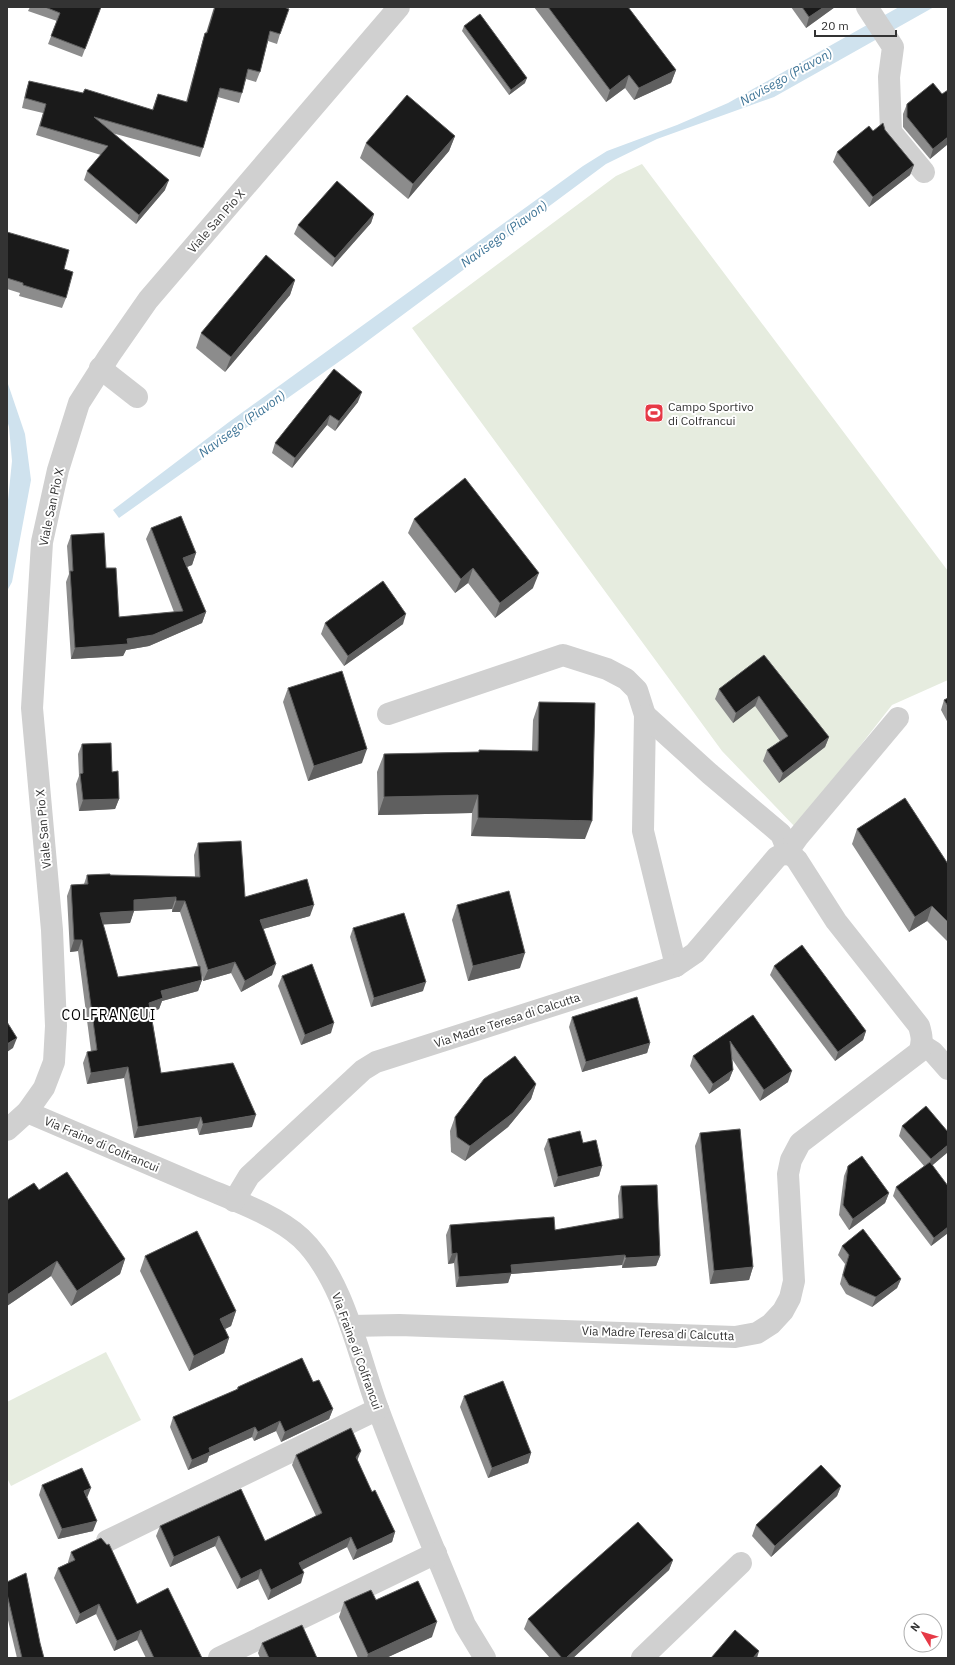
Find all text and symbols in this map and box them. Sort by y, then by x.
scale bar [815,12,896,38]
text: 20 m [821,18,849,33]
water label: Navisego (Piavon) [737,44,835,110]
street label: Viale San Pio X [184,186,248,256]
water label: Navisego (Piavon) [457,197,551,271]
water label: Navisego (Piavon) [195,387,289,461]
place label: Campo Sportivo di Colfrancui [668,399,754,428]
sports icon: Campo Sportivo di Colfrancui [643,402,665,424]
street label: Viale San Pio X [35,466,67,547]
street label: Viale San Pio X [32,788,54,869]
street label: Via Madre Teresa di Calcutta [432,989,582,1051]
district label: COLFRANCUI [62,1006,156,1024]
street label: Via Fraine di Colfrancui [42,1113,162,1175]
street label: Via Fraine di Colfrancui [329,1290,385,1412]
street label: Via Madre Teresa di Calcutta [581,1323,735,1343]
north arrow [903,1613,943,1653]
text: N [907,1619,923,1634]

